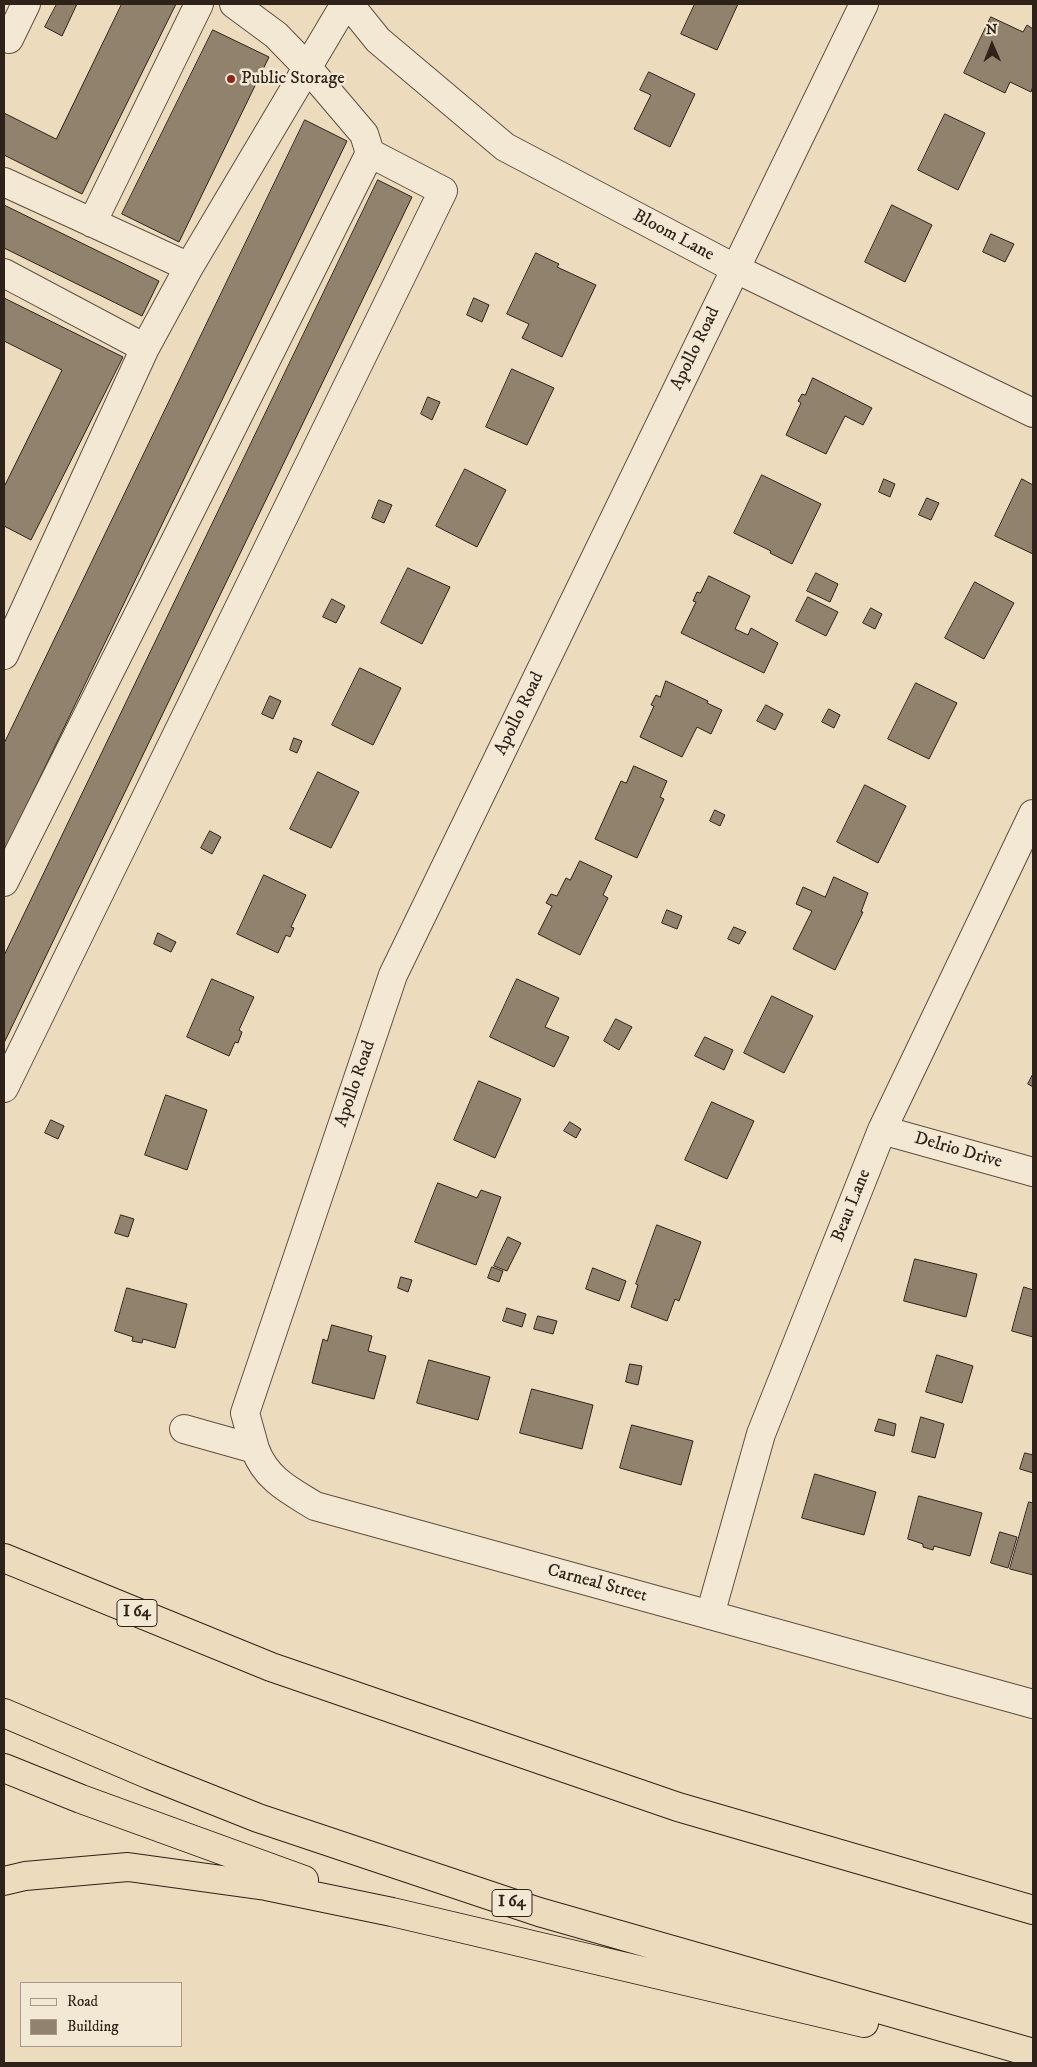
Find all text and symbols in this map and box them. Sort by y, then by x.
north arrow [967,20,1017,70]
text: N [986,21,998,39]
place label: Public Storage [241,68,345,90]
marker: Public Storage [225,73,237,85]
street label: Bloom Lane [629,206,717,266]
street label: Apollo Road [667,304,725,394]
street label: Apollo Road [491,669,549,759]
street label: Apollo Road [331,1038,381,1130]
street label: Delrio Drive [912,1128,1004,1174]
street label: Beau Lane [828,1167,876,1245]
street label: Carneal Street [545,1560,649,1608]
road number: I 64 [117,1600,157,1626]
road number: I 64 [492,1890,532,1916]
legend [20,1982,182,2047]
text: Road [67,1992,98,2011]
text: Building [67,2017,119,2036]

